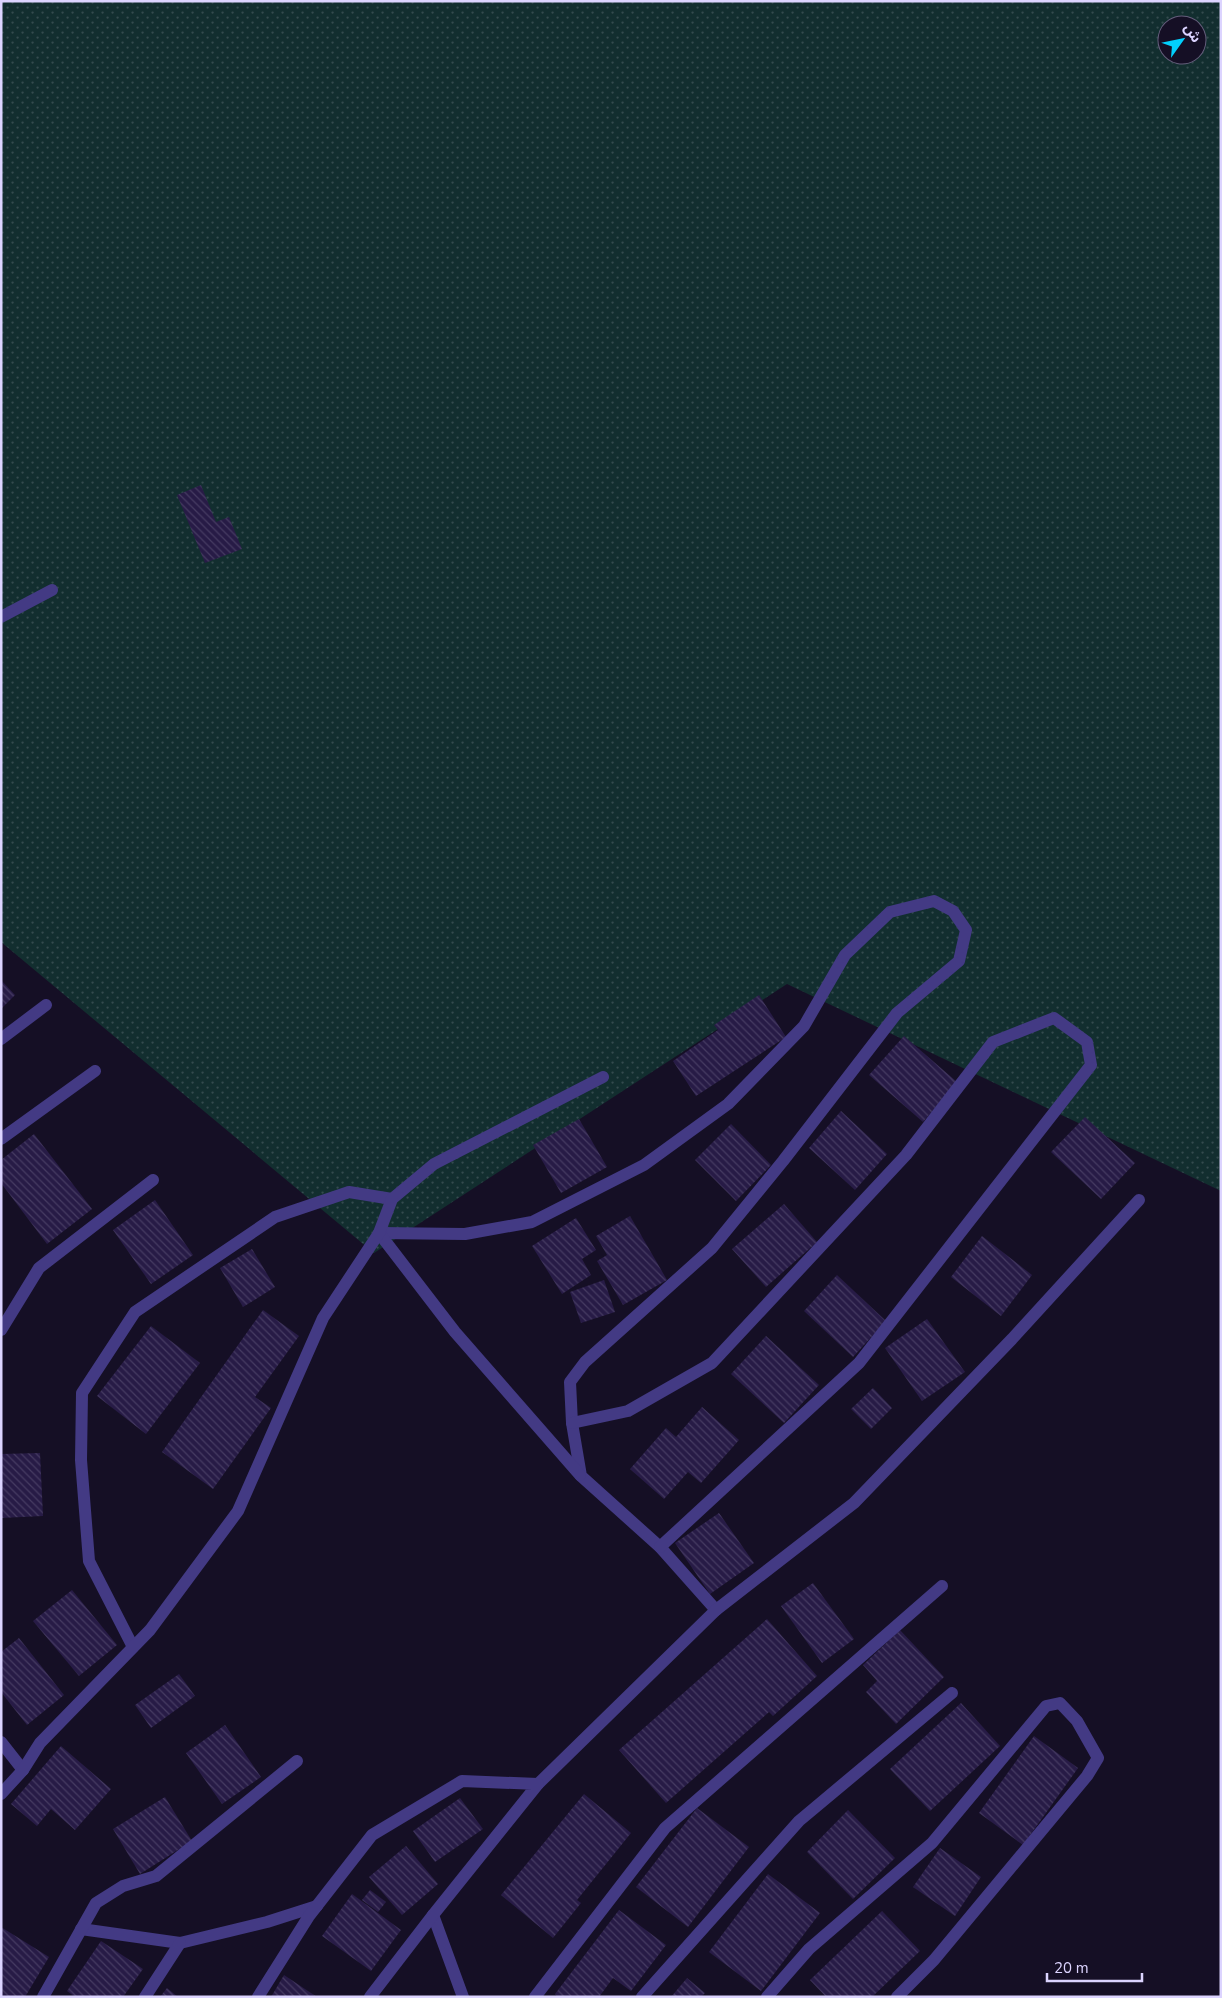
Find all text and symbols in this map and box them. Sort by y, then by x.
north arrow [1157,15,1207,65]
text: ش [1179,20,1206,46]
scale bar [1047,1950,1142,1982]
text: 20 m [1054,1958,1089,1978]

